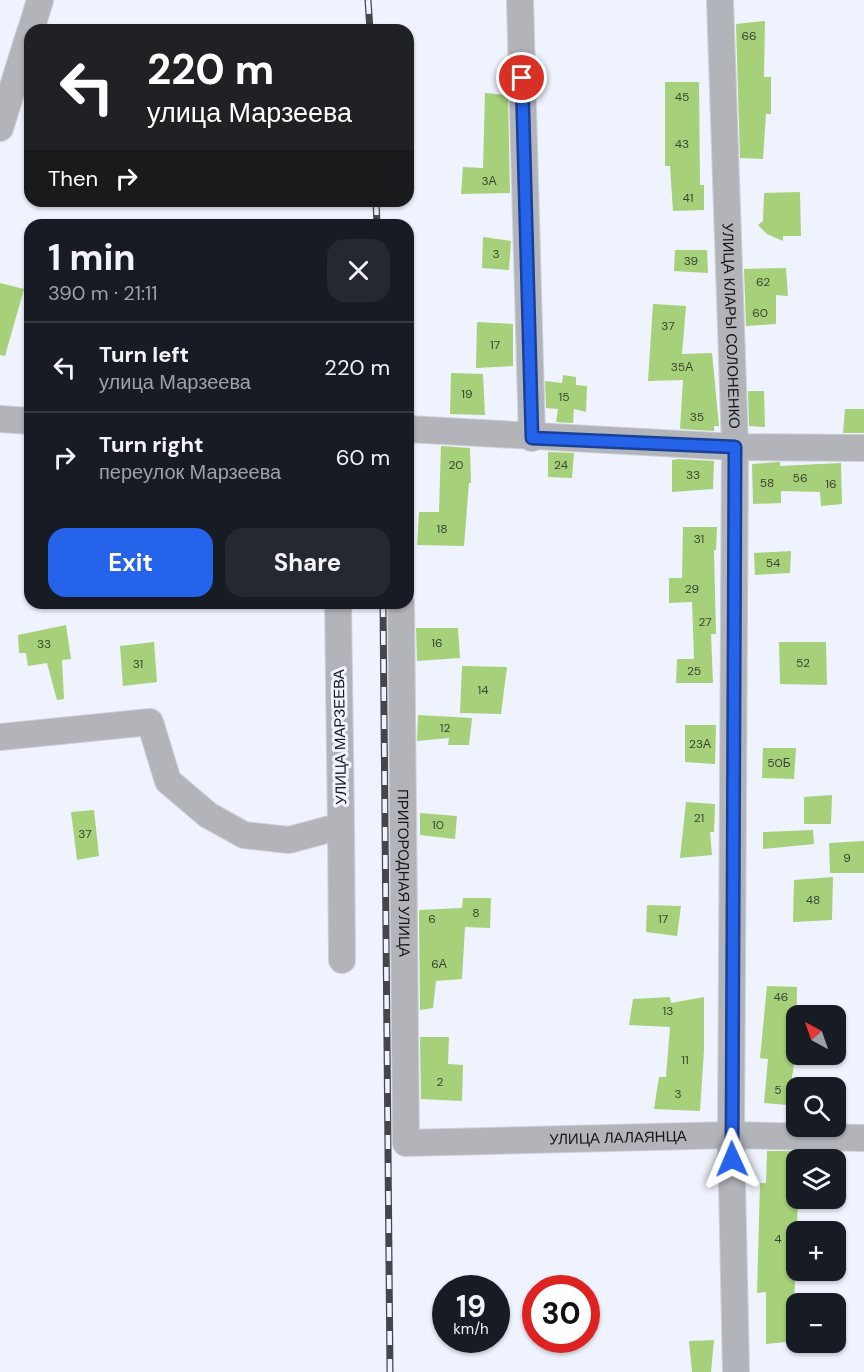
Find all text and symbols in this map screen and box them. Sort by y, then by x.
house number: 66 [741,28,757,44]
text: 220 m [147,42,274,97]
icon: left [48,48,126,126]
pin [496,52,547,103]
icon: arrive [505,61,538,94]
house number: 45 [675,89,689,105]
text: улица Марзеева [147,95,352,130]
house number: 43 [675,136,689,152]
icon: right [110,162,143,195]
text: Then [48,164,98,193]
house number: 3А [481,173,497,189]
house number: 41 [682,190,694,206]
street label: УЛИЦА КЛАРЫ СОЛОНЕНКО [717,222,744,429]
text: 1 min [48,234,136,281]
button: close [327,239,390,302]
house number: 3 [492,246,500,262]
house number: 39 [684,253,698,269]
house number: 62 [756,274,770,290]
text: 390 m · 21:11 [48,280,158,306]
house number: 60 [752,305,768,321]
house number: 37 [661,318,675,334]
house number: 17 [490,337,500,353]
text: Turn left [99,340,189,369]
icon: left [48,351,81,384]
text: 220 m [324,353,390,382]
house number: 35А [671,359,693,375]
text: улица Марзеева [99,369,251,395]
house number: 19 [461,386,473,402]
house number: 15 [558,389,570,405]
house number: 35 [690,409,704,425]
text: Turn right [99,430,204,459]
icon: right [48,441,81,474]
text: 60 m [336,443,390,472]
house number: 20 [448,457,464,473]
house number: 24 [554,457,568,473]
text: переулок Марзеева [99,459,281,485]
house number: 33 [686,467,700,483]
house number: 56 [793,470,807,486]
house number: 58 [760,475,774,491]
house number: 16 [825,476,837,492]
house number: 18 [436,521,448,537]
button: Exit [48,528,213,597]
button: Share [225,528,390,597]
house number: 31 [694,531,704,547]
house number: 54 [766,555,780,571]
house number: 29 [685,581,699,597]
house number: 27 [698,614,712,630]
house number: 16 [431,635,443,651]
house number: 33 [37,636,51,652]
house number: 52 [796,655,810,671]
house number: 31 [133,656,143,672]
house number: 25 [687,663,701,679]
street label: УЛИЦА МАРЗЕЕВА [329,669,351,805]
house number: 14 [477,682,489,698]
house number: 12 [440,720,450,736]
house number: 23А [689,736,711,752]
house number: 50Б [767,755,791,771]
street label: ПРИГОРОДНАЯ УЛИЦА [393,789,414,957]
house number: 21 [694,810,704,826]
house number: 10 [432,817,444,833]
house number: 37 [78,826,92,842]
house number: 9 [843,850,851,866]
house number: 48 [806,892,820,908]
house number: 8 [472,905,480,921]
house number: 6 [428,911,436,927]
house number: 17 [658,911,668,927]
house number: 6А [431,956,447,972]
house number: 46 [774,989,788,1005]
house number: 13 [663,1003,673,1019]
north arrow [786,1005,846,1065]
map controls [786,1005,846,1353]
house number: 11 [681,1052,689,1068]
house number: 2 [437,1074,444,1090]
button: search [786,1077,846,1137]
house number: 5 [774,1082,782,1098]
house number: 3 [674,1086,682,1102]
street label: УЛИЦА ЛАЛАЯНЦА [549,1126,687,1149]
position arrow [700,1127,764,1191]
button: layers [786,1149,846,1209]
button: + [786,1221,846,1281]
house number: 4 [774,1231,782,1247]
speed limit sign: 30 [522,1275,600,1353]
text: 19 [456,1287,486,1326]
button: − [786,1293,846,1353]
text: km/h [453,1319,489,1339]

